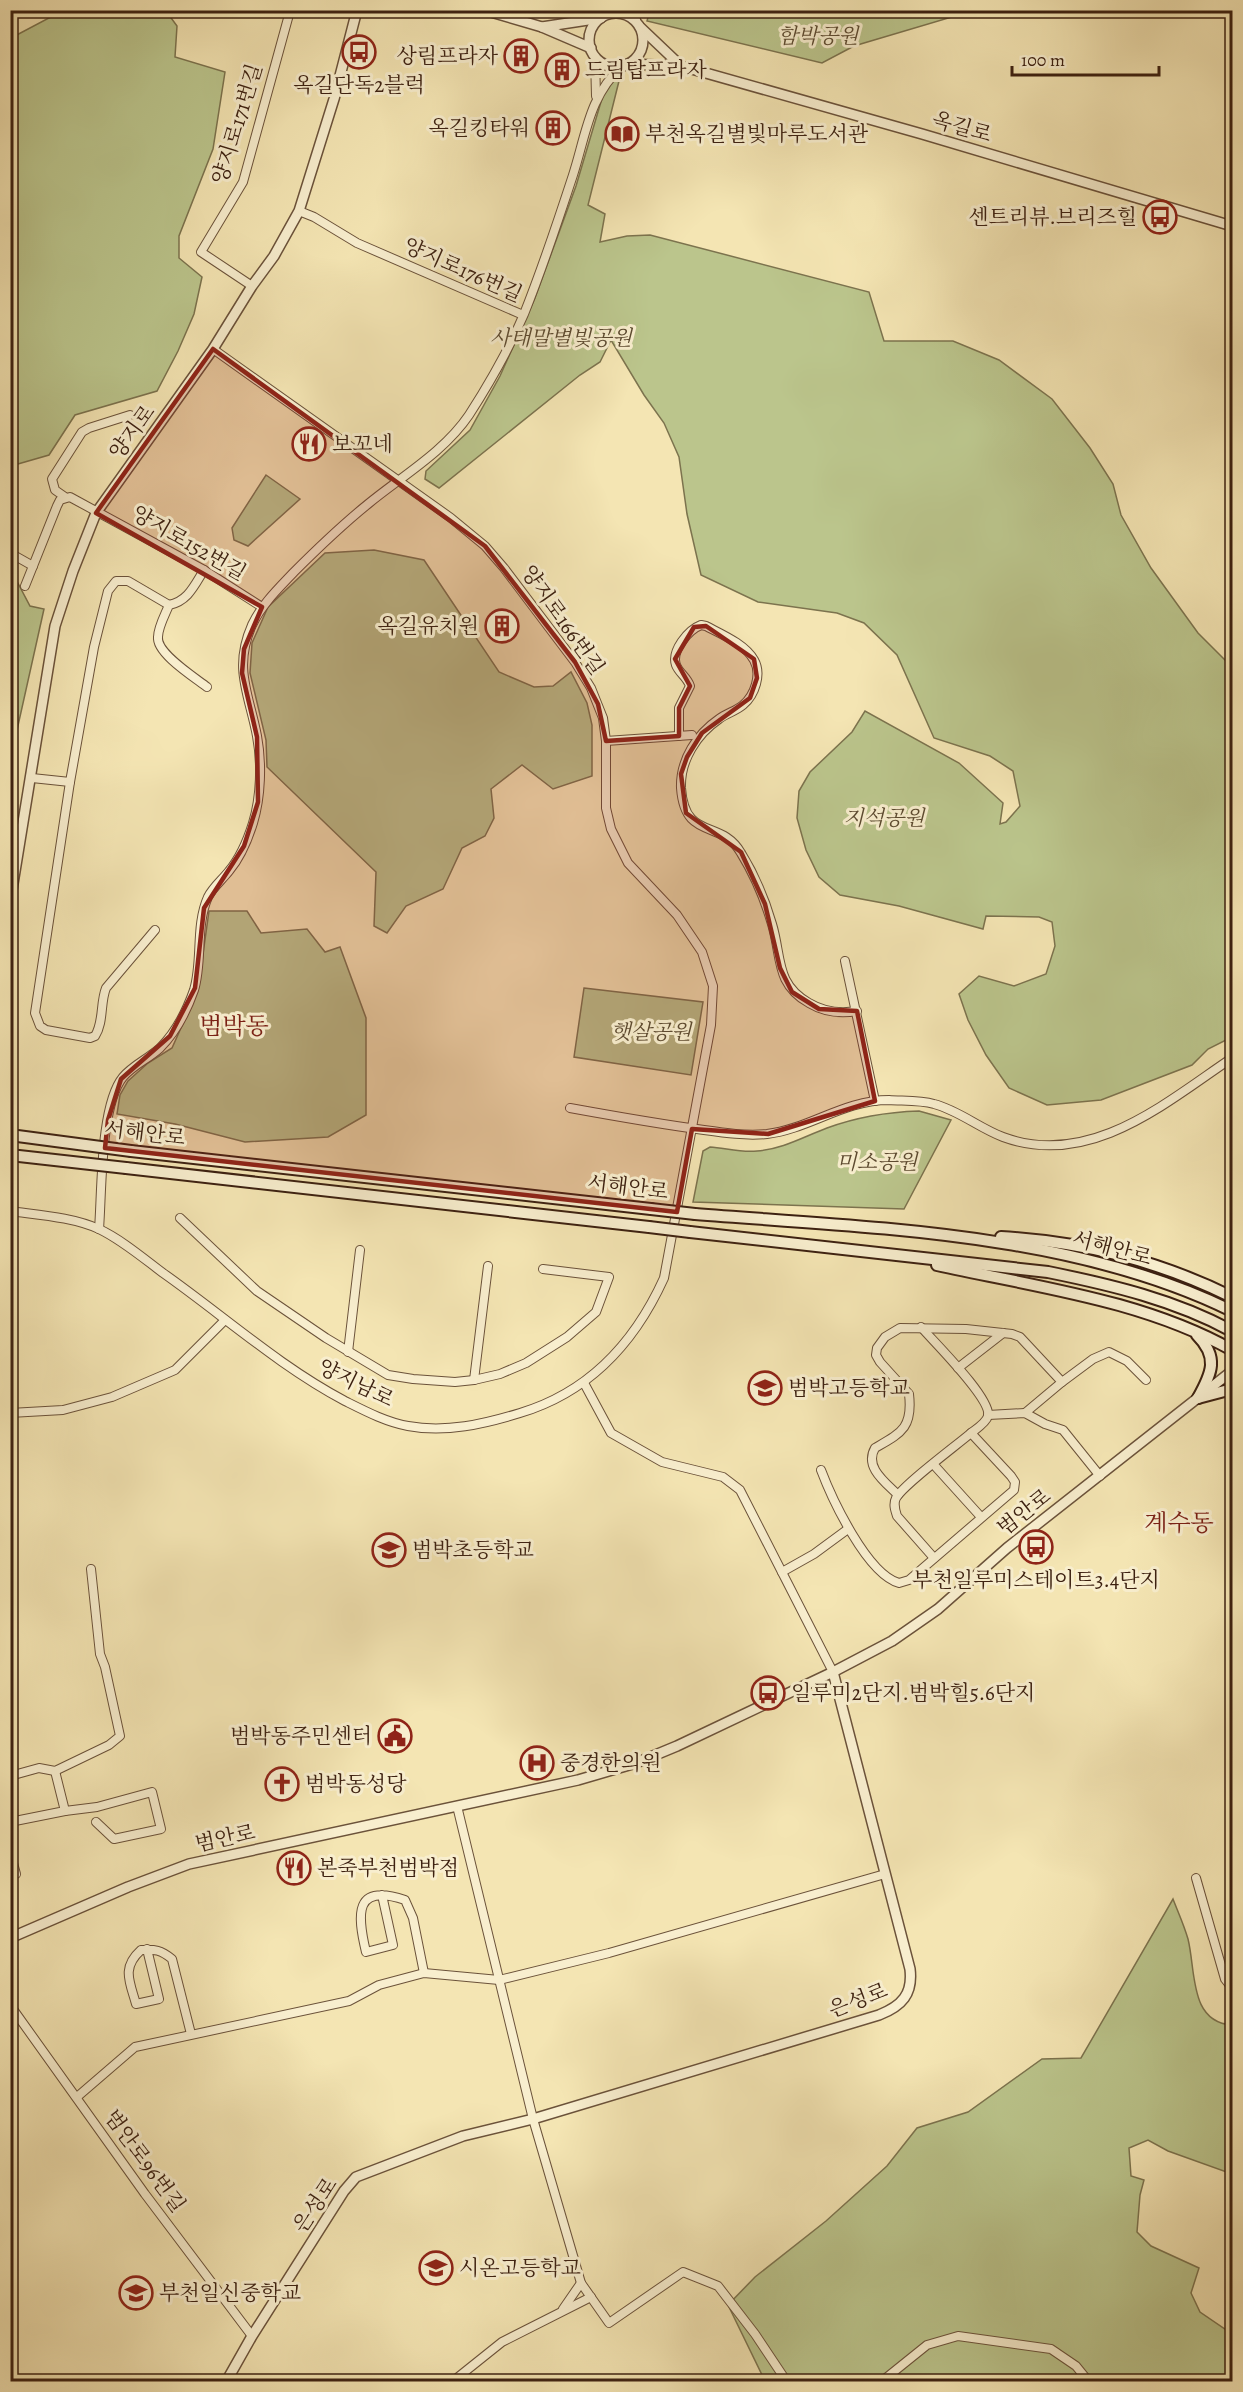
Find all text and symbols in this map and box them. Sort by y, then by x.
park label: 함박공원 [777,22,860,50]
bus stop icon: 옥길단독2블럭 [341,34,377,70]
building icon: 상림프라자 [503,38,539,74]
scale bar [1012,39,1159,77]
place label: 상림프라자 [397,42,499,70]
text: 100 m [1021,48,1065,72]
building icon: 드림탑프라자 [544,52,580,88]
place label: 드림탑프라자 [585,56,707,84]
street label: 양지로171번길 [205,60,269,188]
place label: 옥길단독2블럭 [293,71,425,99]
street label: 옥길로 [929,105,995,149]
building icon: 옥길킹타워 [535,110,571,146]
place label: 옥길킹타워 [429,114,530,142]
library icon: 부천옥길별빛마루도서관 [604,116,640,152]
place label: 부천옥길별빛마루도서관 [645,120,869,148]
bus stop icon: 센트리뷰.브리즈힐 [1142,199,1178,235]
place label: 센트리뷰.브리즈힐 [968,203,1137,231]
street label: 양지로176번길 [399,231,527,309]
park label: 사태말별빛공원 [490,324,634,352]
street label: 양지로 [103,399,161,465]
restaurant icon: 보꼬네 [291,426,327,462]
place label: 보꼬네 [332,430,393,458]
street label: 양지로152번길 [127,499,251,587]
street label: 양지로166번길 [515,560,611,680]
building icon: 옥길유치원 [484,608,520,644]
place label: 옥길유치원 [378,612,479,640]
park label: 지석공원 [843,804,926,832]
district label: 범박동 [199,1010,269,1042]
park label: 햇살공원 [610,1018,693,1046]
street label: 서해안로 [103,1114,187,1152]
park label: 미소공원 [836,1148,919,1176]
street label: 서해안로 [586,1168,670,1206]
street label: 서해안로 [1069,1224,1155,1272]
street label: 양지남로 [313,1353,399,1413]
school or university icon: 범박고등학교 [747,1370,783,1406]
place label: 범박고등학교 [788,1374,910,1402]
street label: 범안로 [991,1482,1057,1542]
district label: 계수동 [1144,1507,1214,1539]
bus stop icon: 부천일루미스테이트3.4단지 [1018,1529,1054,1565]
school or university icon: 범박초등학교 [371,1532,407,1568]
place label: 범박초등학교 [412,1536,534,1564]
place label: 부천일루미스테이트3.4단지 [912,1566,1160,1594]
bus stop icon: 일루미2단지.범박힐5.6단지 [750,1675,786,1711]
place label: 일루미2단지.범박힐5.6단지 [791,1679,1035,1707]
public building icon: 범박동주민센터 [377,1718,413,1754]
place label: 범박동주민센터 [230,1722,372,1750]
hospital icon: 중경한의원 [519,1745,555,1781]
place label: 중경한의원 [560,1749,661,1777]
church icon: 범박동성당 [264,1766,300,1802]
place label: 범박동성당 [305,1770,407,1798]
street label: 범안로 [192,1818,258,1858]
restaurant icon: 본죽부천범박점 [276,1850,312,1886]
place label: 본죽부천범박점 [317,1854,459,1882]
street label: 은성로 [825,1976,891,2024]
street label: 범안로96번길 [98,2104,192,2218]
street label: 은성로 [286,2172,344,2238]
school or university icon: 시온고등학교 [418,2250,454,2286]
place label: 시온고등학교 [459,2254,581,2282]
school or university icon: 부천일신중학교 [118,2275,154,2311]
place label: 부천일신중학교 [159,2279,301,2307]

